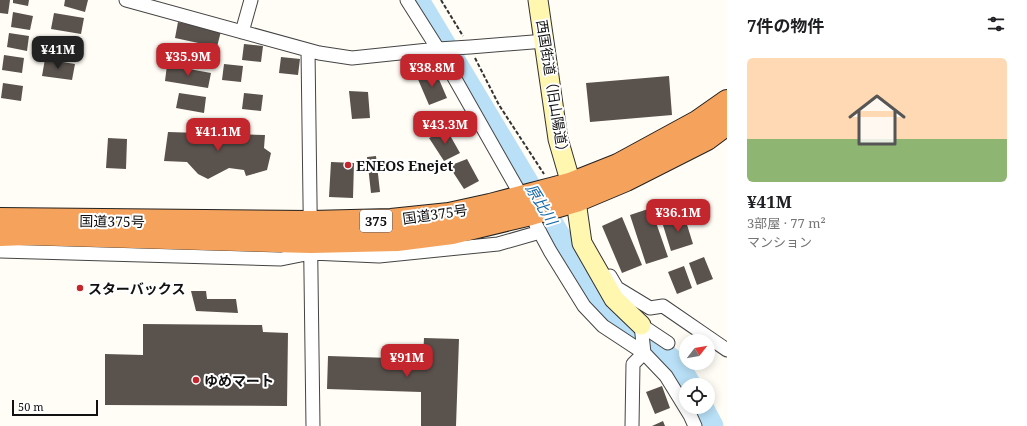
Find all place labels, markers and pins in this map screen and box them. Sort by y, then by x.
pin: ¥41M [34,36,82,70]
pin: ¥35.9M [155,43,221,77]
pin: ¥38.8M [399,54,465,88]
pin: ¥43.3M [412,111,478,145]
pin: ¥41.1M [185,118,251,152]
place label: ENEOS Enejet [356,156,453,175]
marker: ENEOS Enejet [343,160,353,170]
pin: ¥36.1M [645,199,711,233]
place label: スターバックス [88,279,185,298]
marker: スターバックス [75,283,85,293]
pin: ¥91M [383,344,431,378]
place label: ゆめマート [204,371,274,390]
marker: ゆめマート [191,375,201,385]

